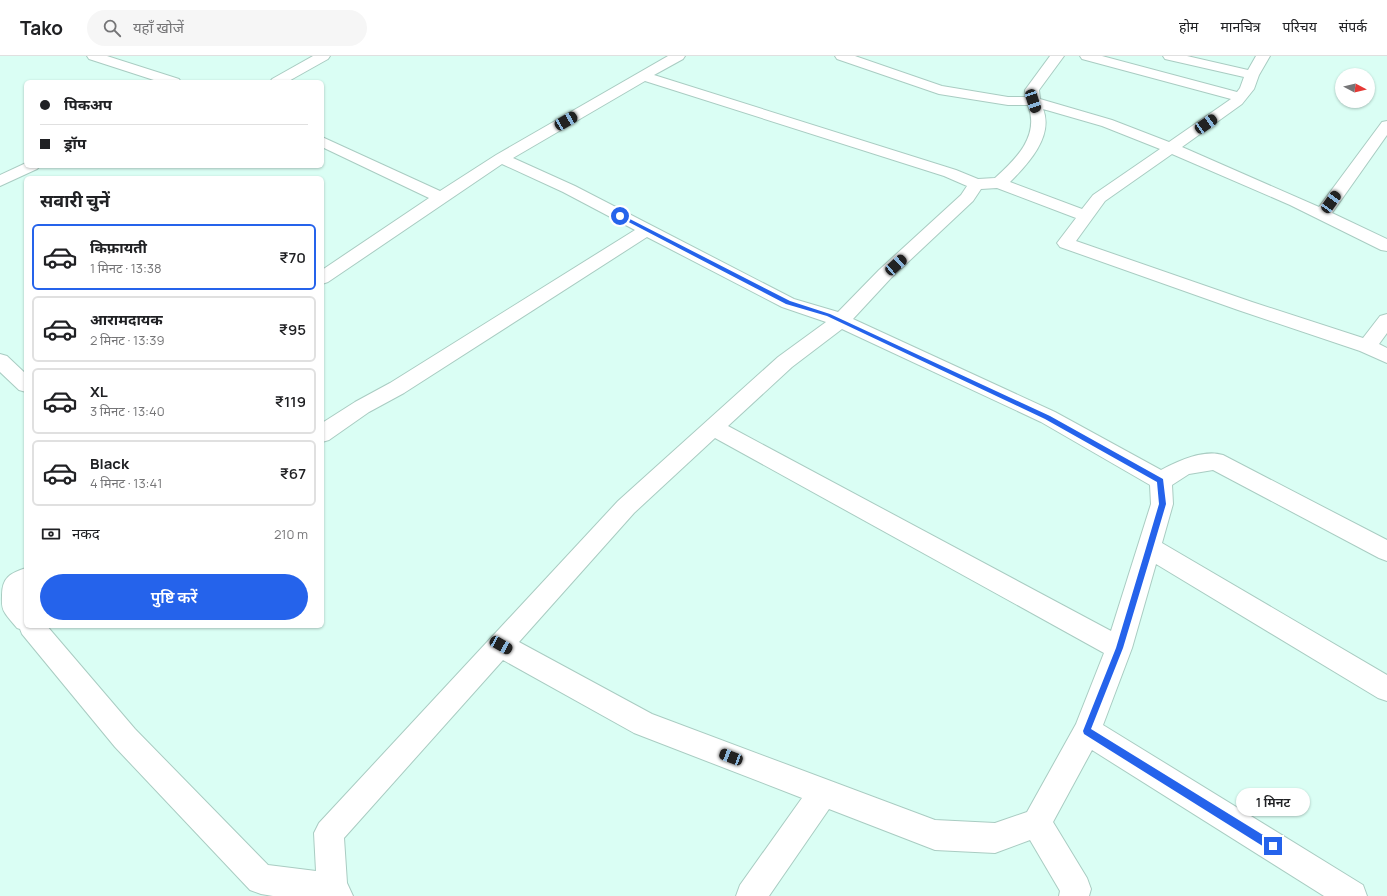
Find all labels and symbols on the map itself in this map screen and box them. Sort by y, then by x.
north arrow [1335,68,1375,108]
car [1024,88,1042,114]
car [553,110,579,132]
car [1193,112,1219,136]
car [1319,189,1343,215]
route start [611,207,629,225]
car [883,253,909,277]
car [488,634,514,656]
car [718,747,744,767]
callout: 1 मिनट [1236,788,1310,816]
route end [1264,837,1282,855]

